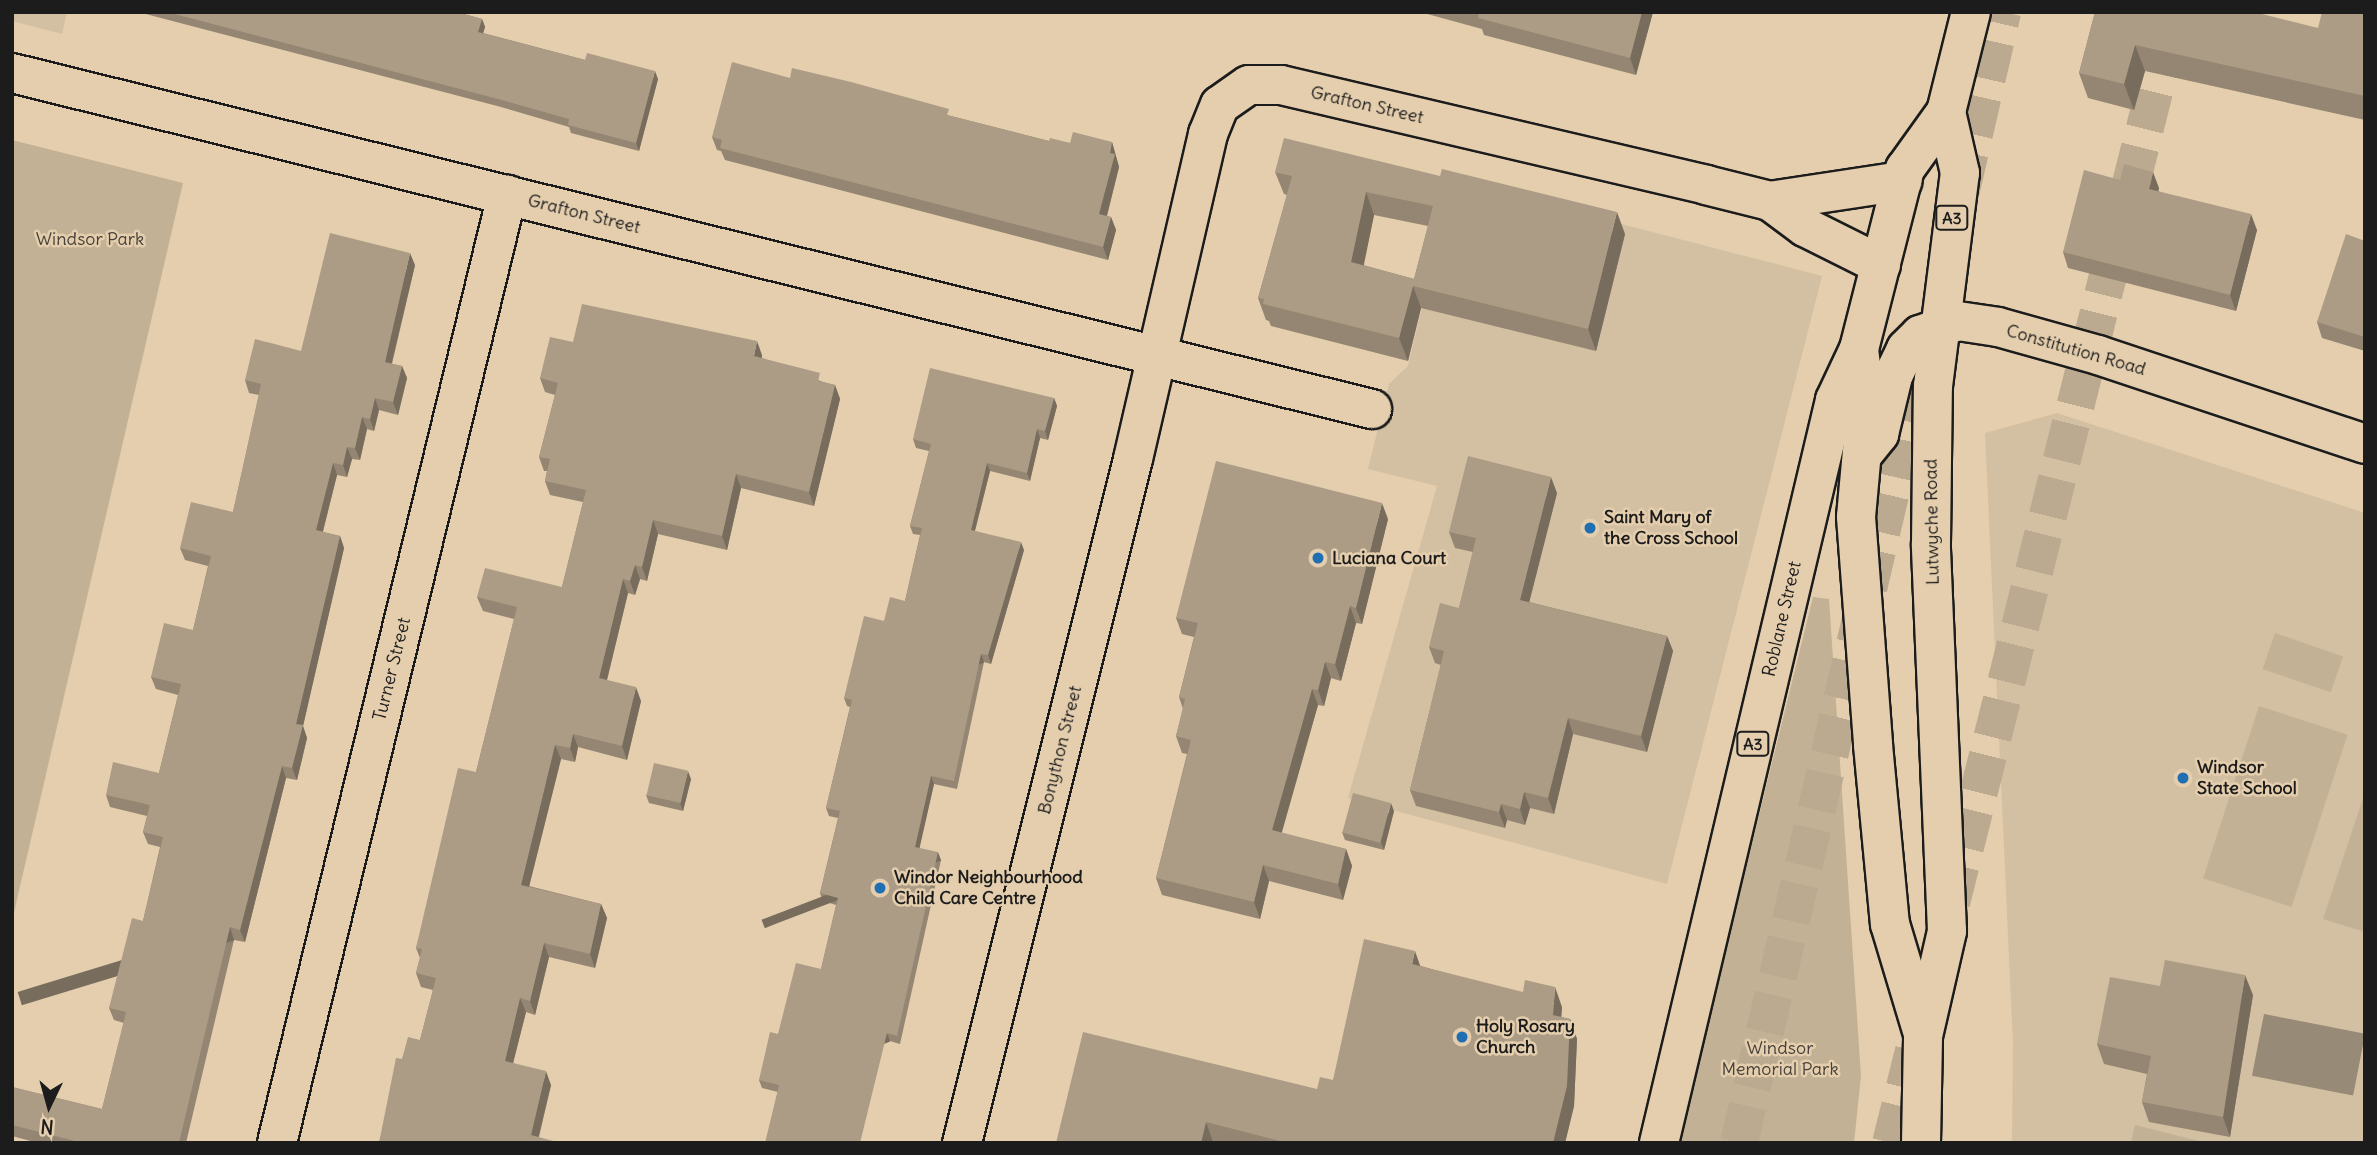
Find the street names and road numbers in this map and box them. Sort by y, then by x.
street label: Grafton Street [1308,82,1426,128]
street label: Grafton Street [525,190,643,238]
road number: A3 [1934,206,1969,230]
street label: Constitution Road [2004,320,2148,380]
street label: Lutwyche Road [1920,459,1944,585]
street label: Roblane Street [1758,559,1806,679]
street label: Turner Street [369,615,415,723]
street label: Bonython Street [1034,683,1086,817]
road number: A3 [1736,732,1770,757]

